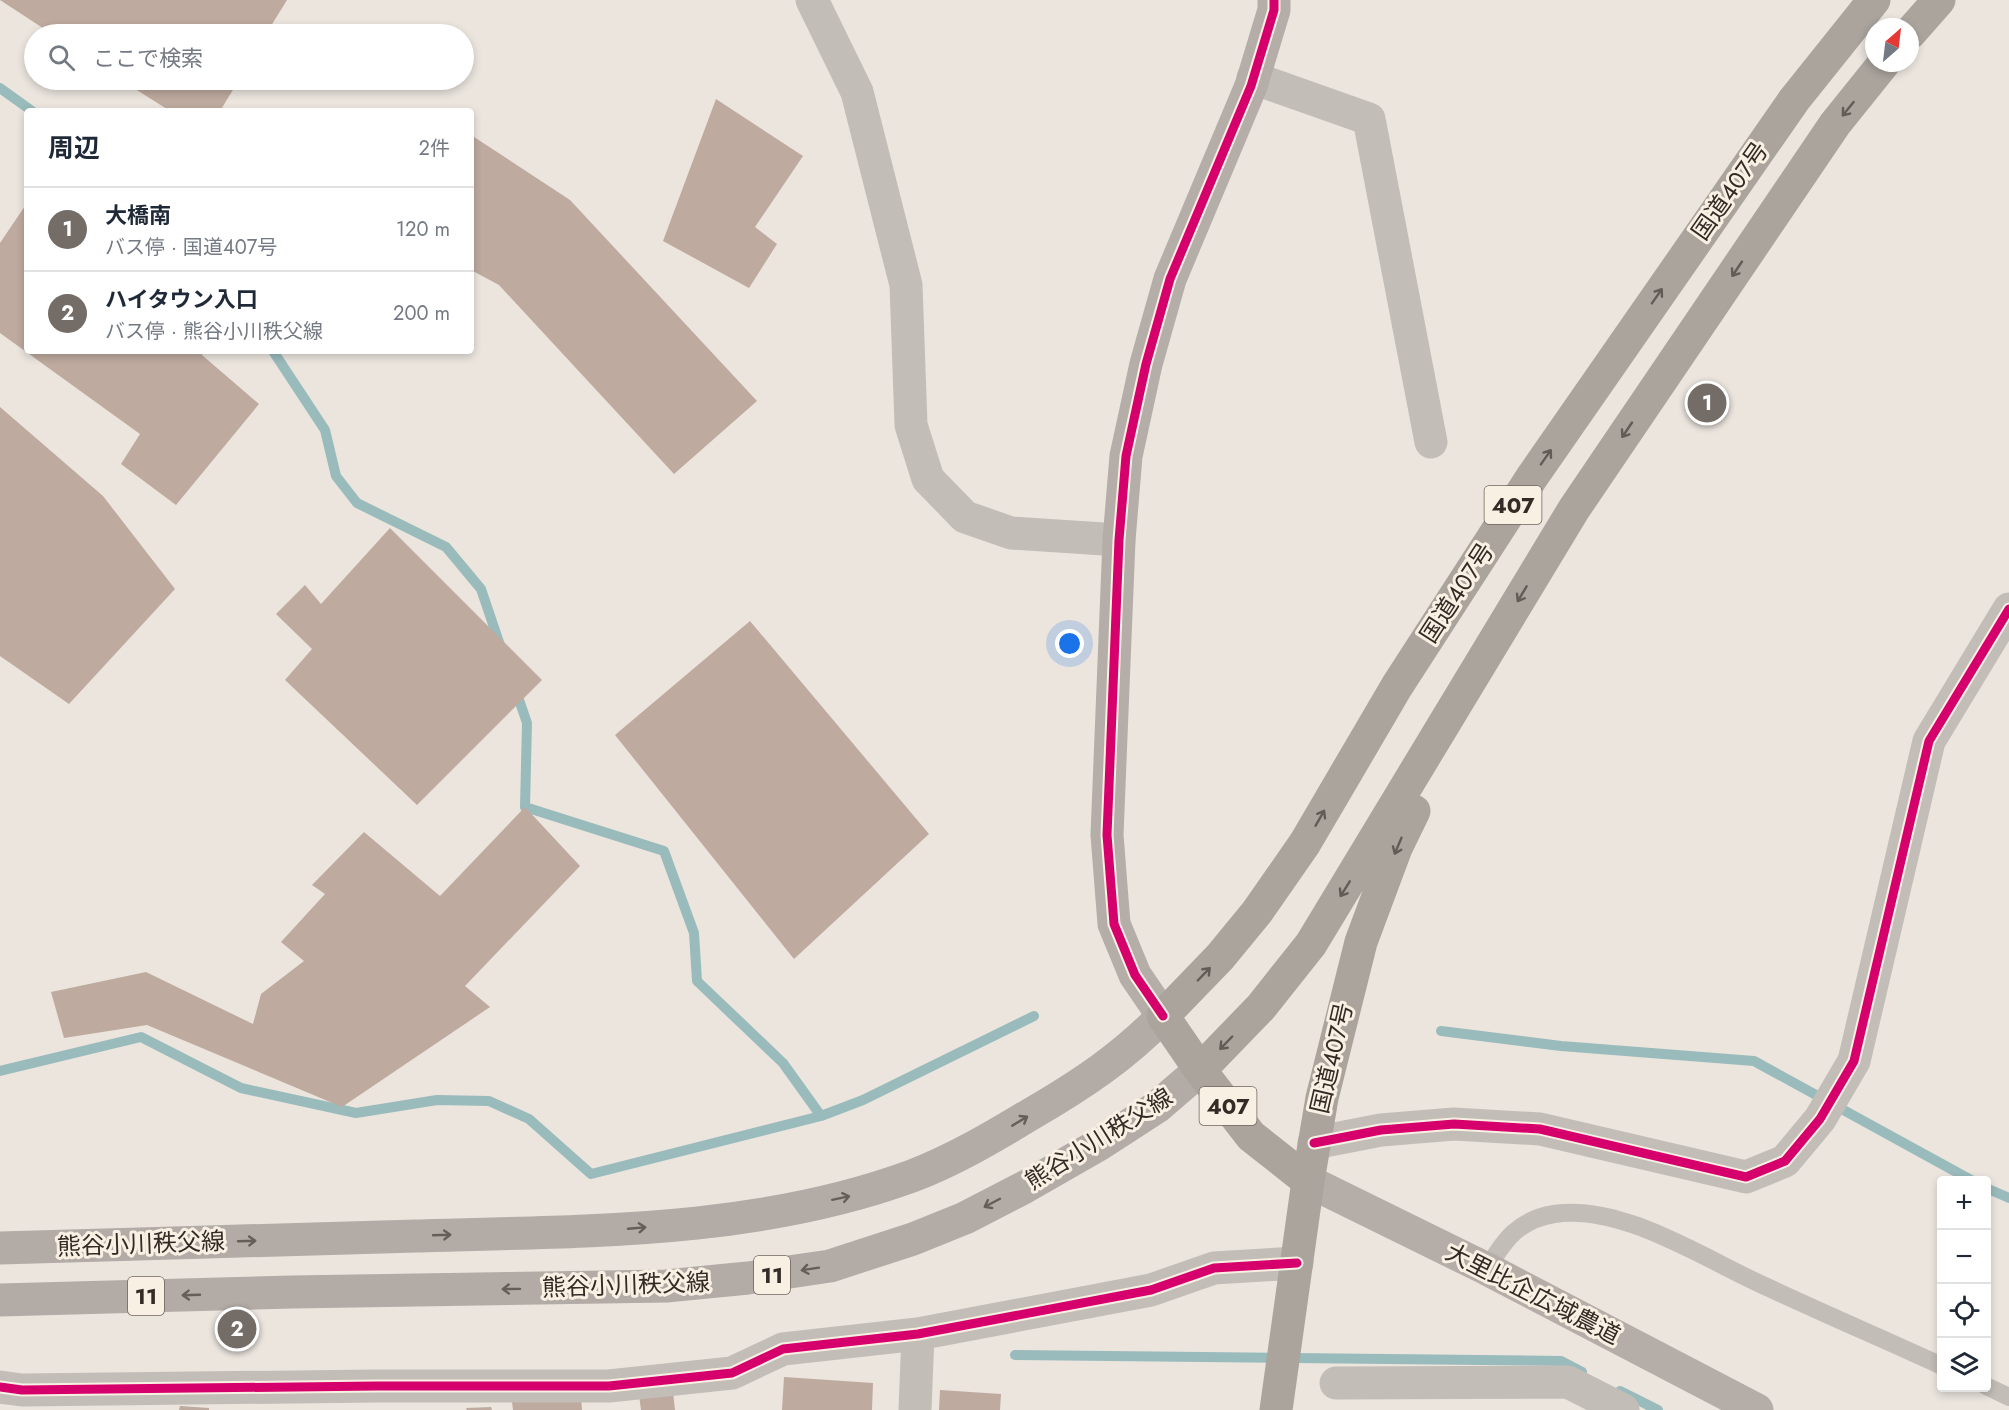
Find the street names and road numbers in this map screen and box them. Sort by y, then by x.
street label: 国道407号 [1683,134,1776,247]
road number: 407 [1484,486,1541,524]
street label: 国道407号 [1411,536,1502,650]
street label: 国道407号 [1302,999,1361,1117]
street label: 熊谷小川秩父線 [1018,1079,1179,1198]
road number: 407 [1200,1087,1256,1125]
street label: 熊谷小川秩父線 [56,1223,226,1264]
street label: 大里比企広域農道 [1440,1234,1627,1353]
road number: 11 [754,1256,790,1294]
street label: 熊谷小川秩父線 [541,1264,711,1305]
road number: 11 [128,1277,164,1315]

